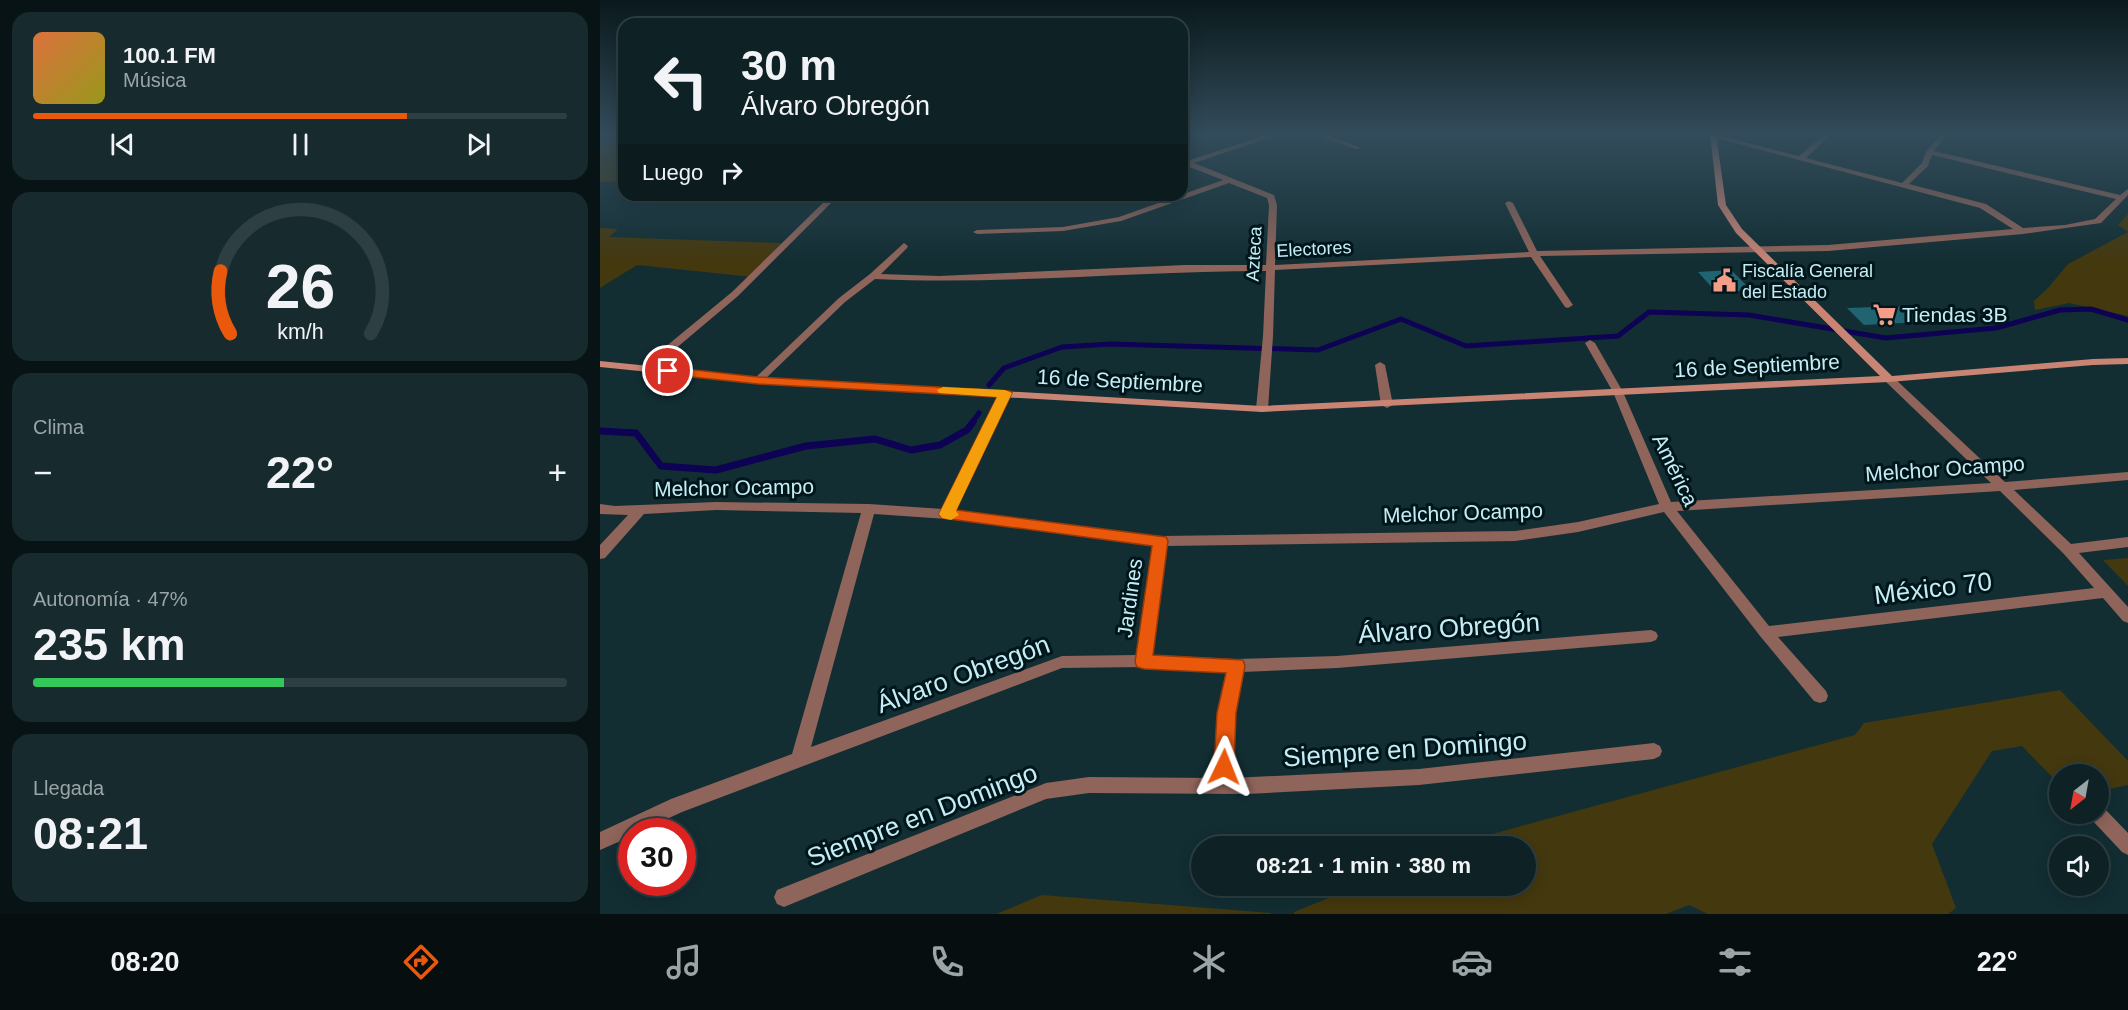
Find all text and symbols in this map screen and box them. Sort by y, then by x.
icon: left [642,42,720,120]
text: 30 m [741,42,837,89]
text: 100.1 FM [123,43,216,68]
text: Música [123,69,186,91]
text: Álvaro Obregón [741,91,930,121]
icon: previous [106,128,139,161]
icon: pause [284,128,317,161]
icon: next [462,128,495,161]
icon: right [715,156,748,189]
text: Luego [642,160,703,185]
street label: Azteca [1243,225,1265,282]
street label: Electores [1276,237,1352,261]
text: 26 [265,252,335,321]
place label: Fiscalía General del Estado [1742,261,1873,302]
public building icon: Fiscalía General del Estado [1711,268,1737,294]
supermarket icon: Tiendas 3B [1871,302,1897,328]
place label: Tiendas 3B [1902,303,2007,326]
text: km/h [277,320,323,344]
pin [642,345,693,396]
street label: 16 de Septiembre [1674,350,1840,381]
icon: arrive [651,354,684,387]
street label: 16 de Septiembre [1037,365,1203,396]
text: Clima [33,416,84,438]
street label: América [1648,430,1703,510]
text: 22° [266,447,334,498]
street label: Melchor Ocampo [1864,451,2026,486]
text: − [33,454,52,491]
text: + [548,454,567,491]
street label: Melchor Ocampo [654,475,814,500]
street label: Melchor Ocampo [1383,498,1543,527]
street label: Jardines [1113,557,1146,639]
street label: México 70 [1872,566,1994,610]
text: Autonomía · 47% [33,588,188,610]
street label: Álvaro Obregón [1357,607,1541,649]
text: 235 km [33,619,186,670]
street label: Álvaro Obregón [872,629,1054,719]
street label: Siempre en Domingo [1282,726,1528,772]
position arrow [1192,735,1256,799]
street label: Siempre en Domingo [803,757,1041,873]
north arrow [2049,764,2109,824]
map controls [2049,764,2109,896]
text: Llegada [33,777,104,799]
text: 08:21 [33,808,148,859]
speed limit sign: 30 [618,818,696,896]
button: sound [2049,836,2109,896]
text: 08:21 · 1 min · 380 m [1256,853,1471,878]
icon: directions [400,941,442,983]
icon: music [663,941,705,983]
icon: phone [926,941,968,983]
icon: climate [1188,941,1230,983]
icon: car [1451,941,1493,983]
icon: filters [1714,941,1756,983]
text: 08:20 [110,947,179,977]
text: 22° [1977,947,2018,977]

